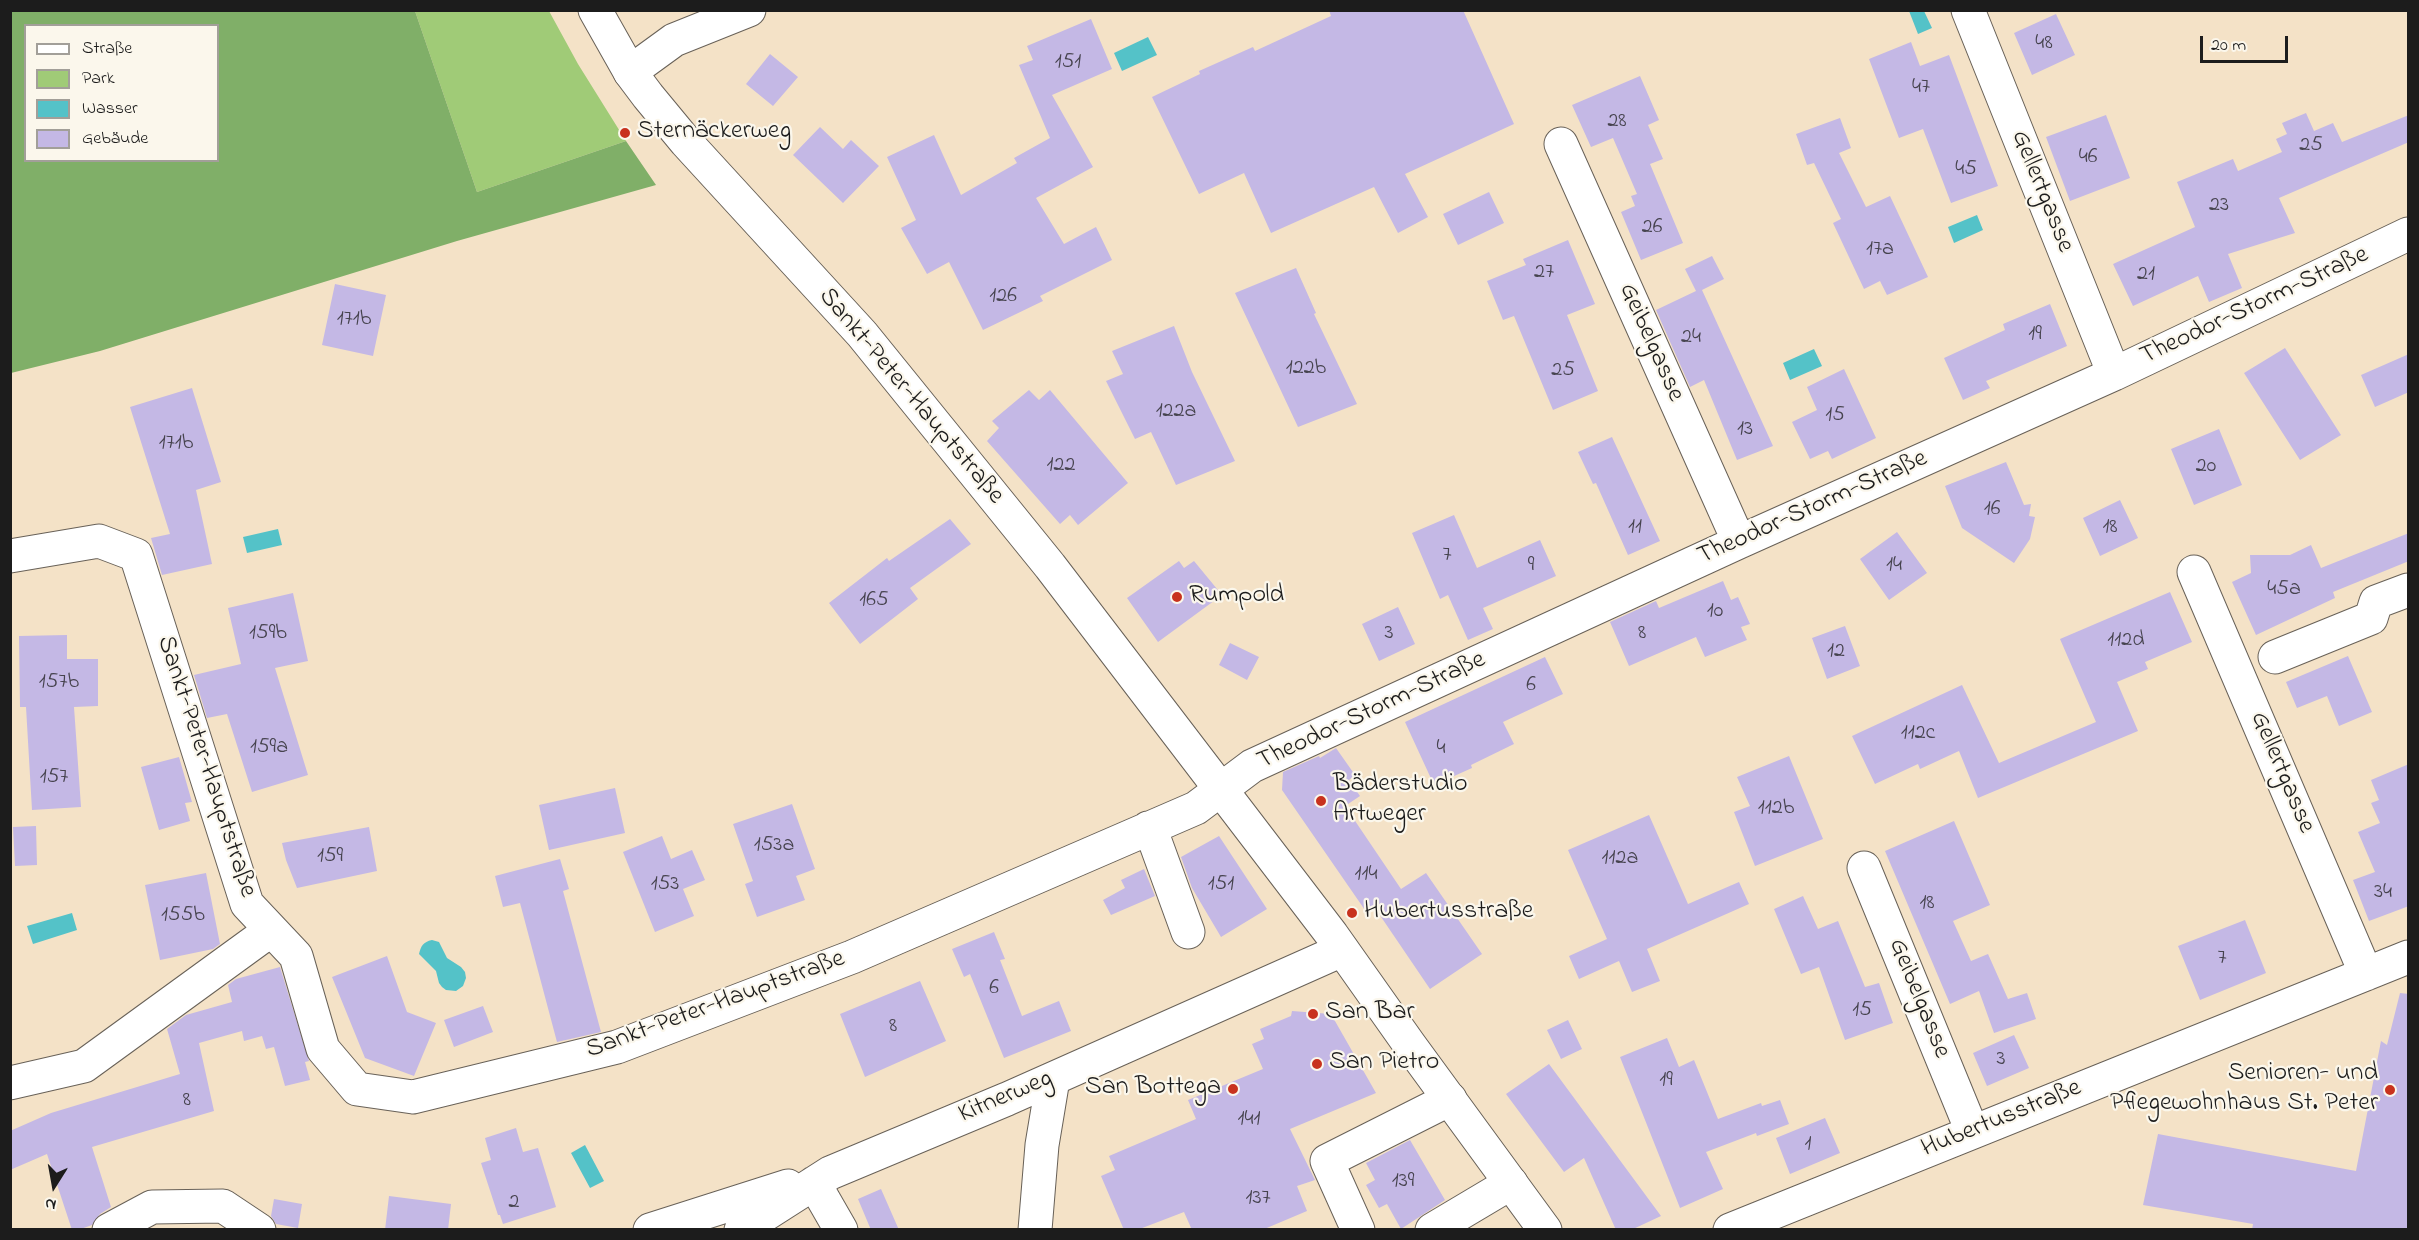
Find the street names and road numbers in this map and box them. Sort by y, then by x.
street label: Gellertgasse [2002,126,2080,258]
street label: Theodor-Storm-Straße [2136,240,2374,374]
street label: Geibelgasse [1610,279,1690,407]
street label: Sankt-Peter-Hauptstraße [810,282,1010,512]
street label: Theodor-Storm-Straße [1693,444,1933,574]
street label: Sankt-Peter-Hauptstraße [148,632,262,902]
street label: Theodor-Storm-Straße [1253,645,1491,779]
street label: Gellertgasse [2241,708,2321,838]
street label: Geibelgasse [1880,935,1956,1063]
street label: Sankt-Peter-Hauptstraße [582,945,850,1067]
street label: Kitnerweg [954,1064,1058,1132]
street label: Hubertusstraße [1918,1074,2086,1166]

